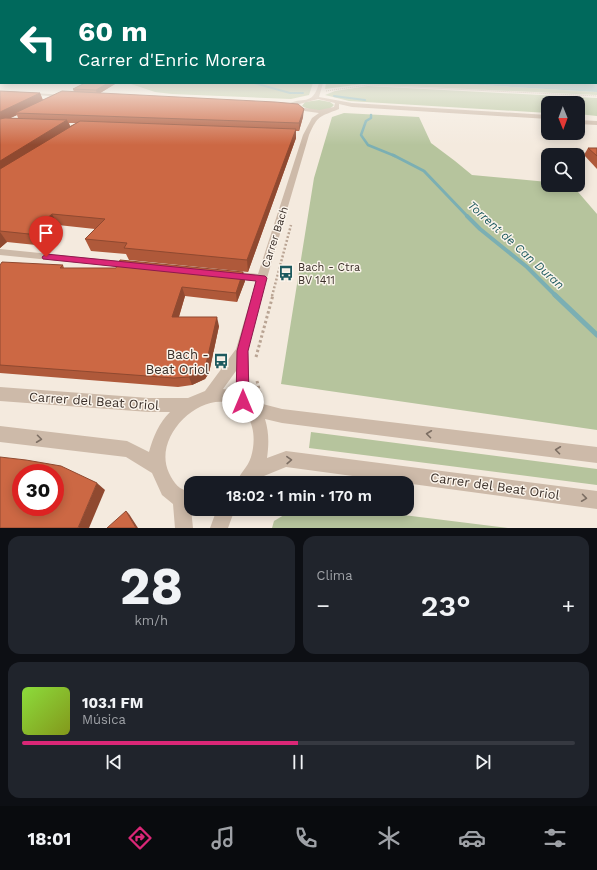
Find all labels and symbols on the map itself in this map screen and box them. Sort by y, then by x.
north arrow [541,96,585,140]
water label: Torrent de Can Duran [465,198,567,292]
street label: Carrer Bach [259,205,291,269]
pin [29,216,63,257]
place label: Bach - Ctra BV 1411 [298,261,360,287]
bus stop icon: Bach - Ctra BV 1411 [277,264,295,282]
place label: Bach - Beat Oriol [146,347,209,377]
bus stop icon: Bach - Beat Oriol [212,352,230,370]
position arrow [222,381,264,423]
street label: Carrer del Beat Oriol [28,389,160,413]
one-way arrow [426,430,432,439]
one-way arrow [36,434,42,443]
one-way arrow [555,446,561,455]
one-way arrow [286,456,292,464]
speed limit sign: 30 [12,464,64,516]
street label: Carrer del Beat Oriol [429,469,561,503]
one-way arrow [581,493,587,502]

